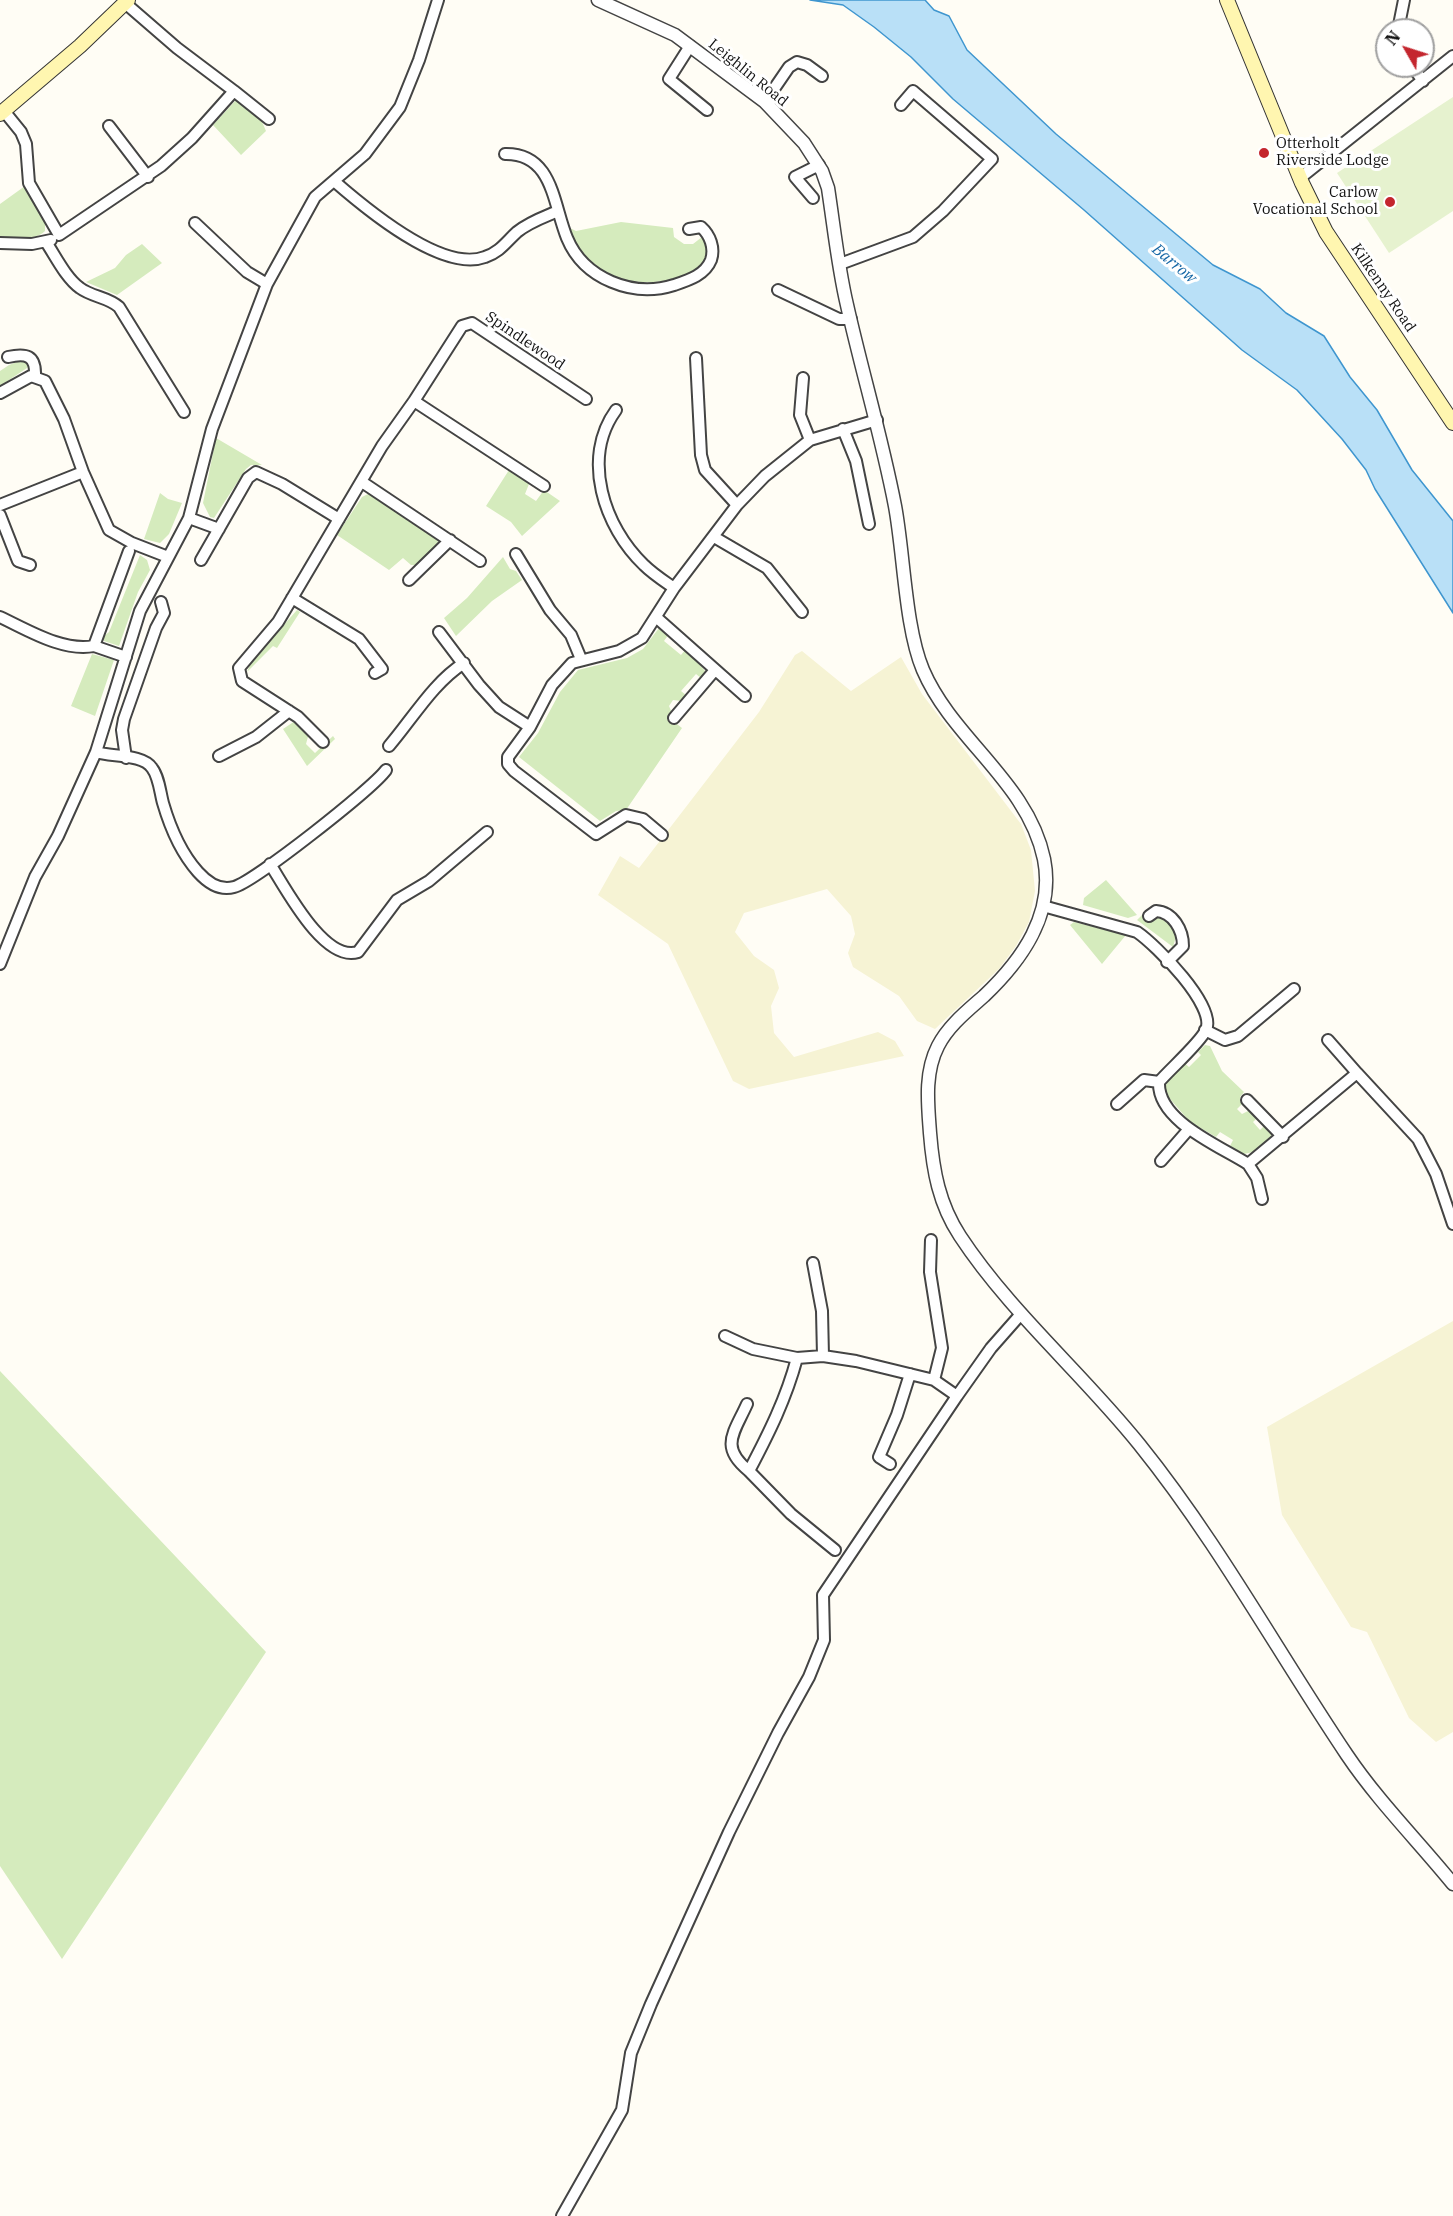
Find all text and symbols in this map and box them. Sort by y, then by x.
north arrow [1375,18,1435,78]
text: N [1381,27,1404,49]
street label: Leighlin Road [705,35,791,111]
place label: Otterholt Riverside Lodge [1276,135,1389,170]
marker: Otterholt Riverside Lodge [1257,146,1271,160]
place label: Carlow Vocational School [1253,184,1378,219]
marker: Carlow Vocational School [1383,195,1397,209]
water label: Barrow [1148,240,1200,288]
street label: Kilkenny Road [1347,240,1419,336]
street label: Spindlewood [482,308,568,374]

